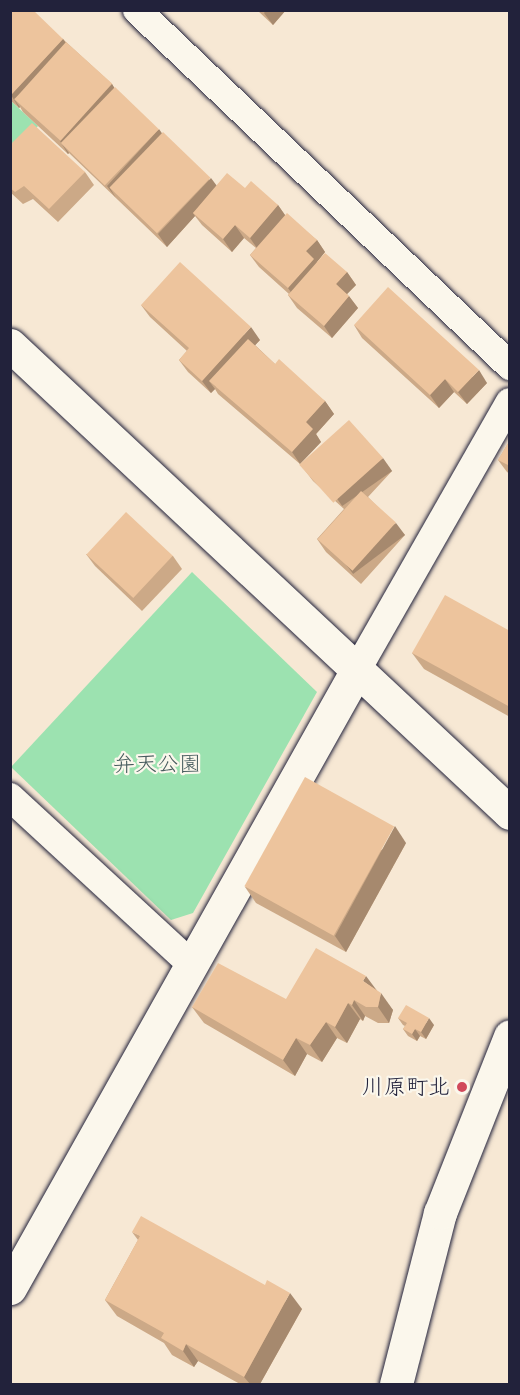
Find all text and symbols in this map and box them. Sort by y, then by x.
park label: 弁天公園 [113,751,201,777]
place label: 川原町北 [362,1074,450,1100]
marker: 川原町北 [455,1080,469,1094]

